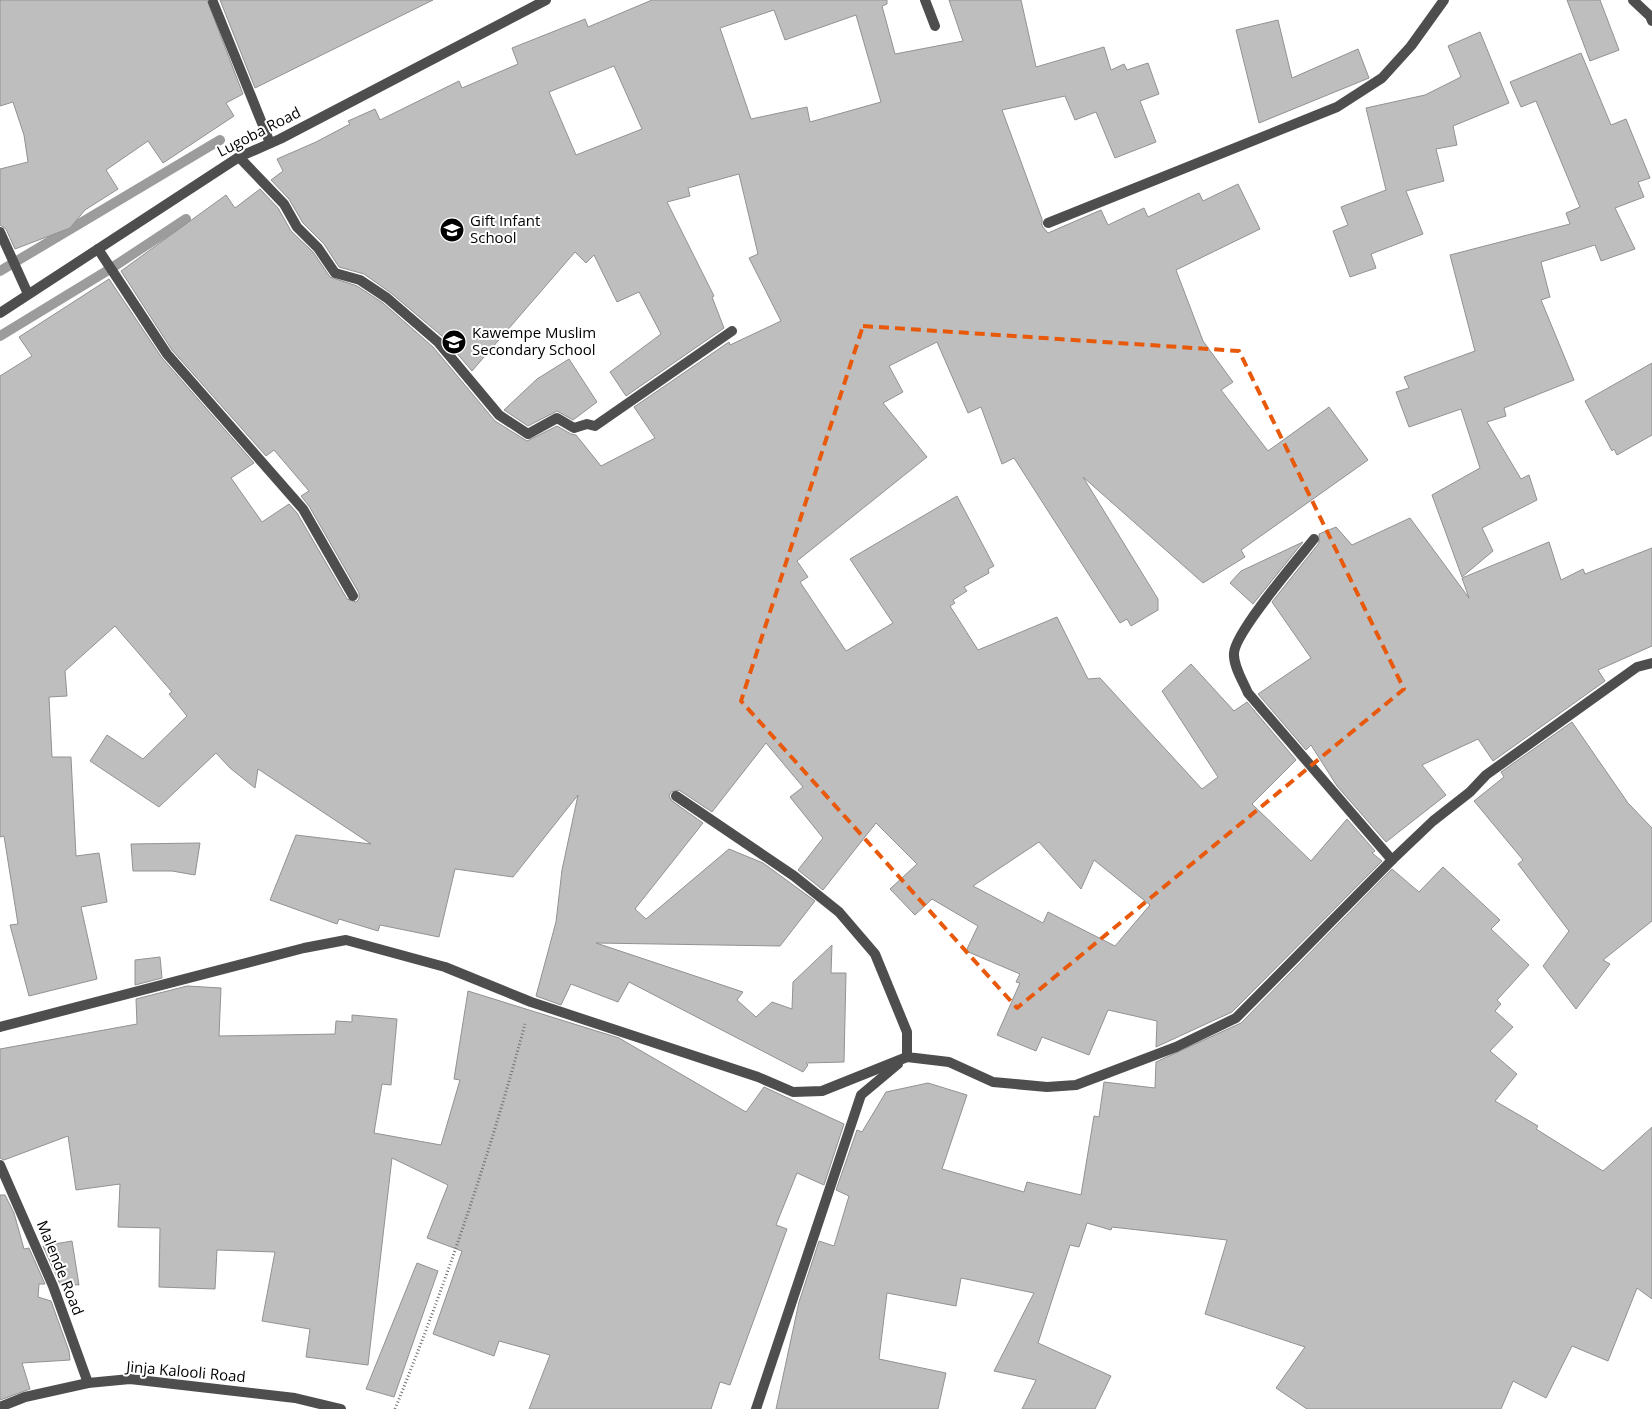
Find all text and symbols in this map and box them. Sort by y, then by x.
street label: Lugoba Road [213,101,304,161]
place label: Gift Infant School [470,210,540,247]
school or university icon: Gift Infant School [439,217,465,243]
place label: Kawempe Muslim Secondary School [472,322,596,359]
school or university icon: Kawempe Muslim Secondary School [441,329,467,355]
street label: Malende Road [33,1217,89,1318]
street label: Jinja Kalooli Road [124,1356,247,1386]

